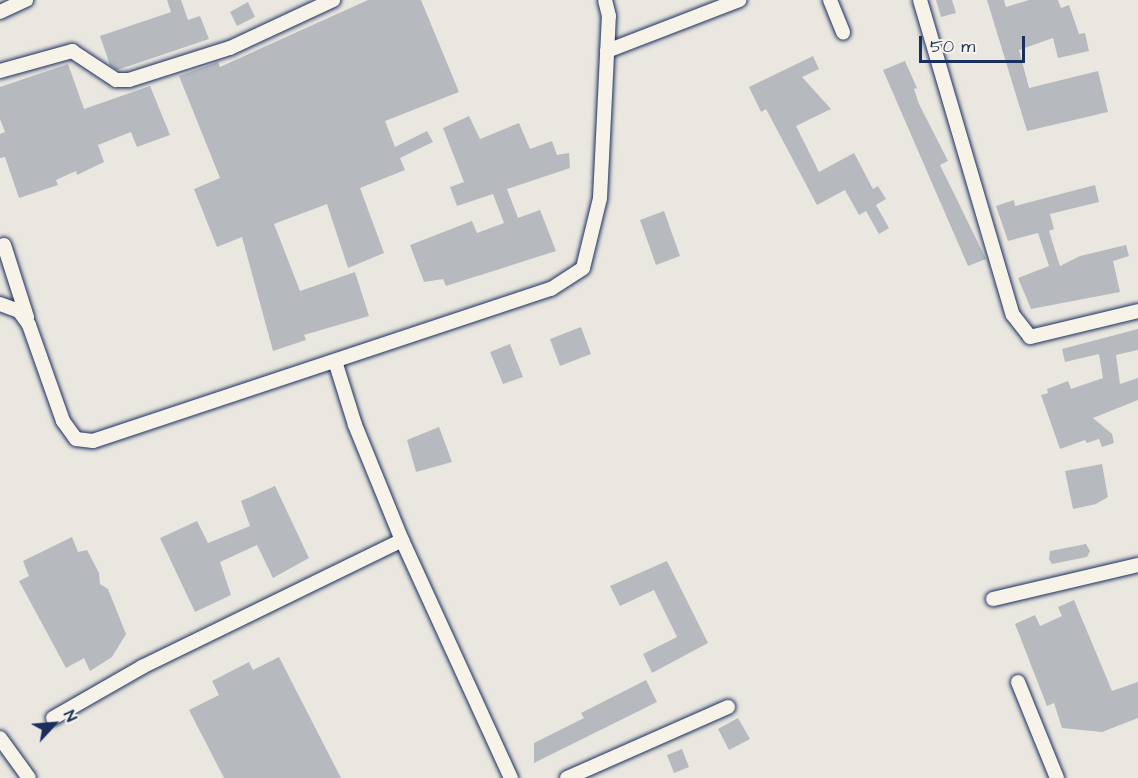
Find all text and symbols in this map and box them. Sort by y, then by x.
scale bar [922,24,1028,62]
text: 50 m [930,34,975,59]
north arrow [24,694,84,754]
text: N [58,707,82,725]

